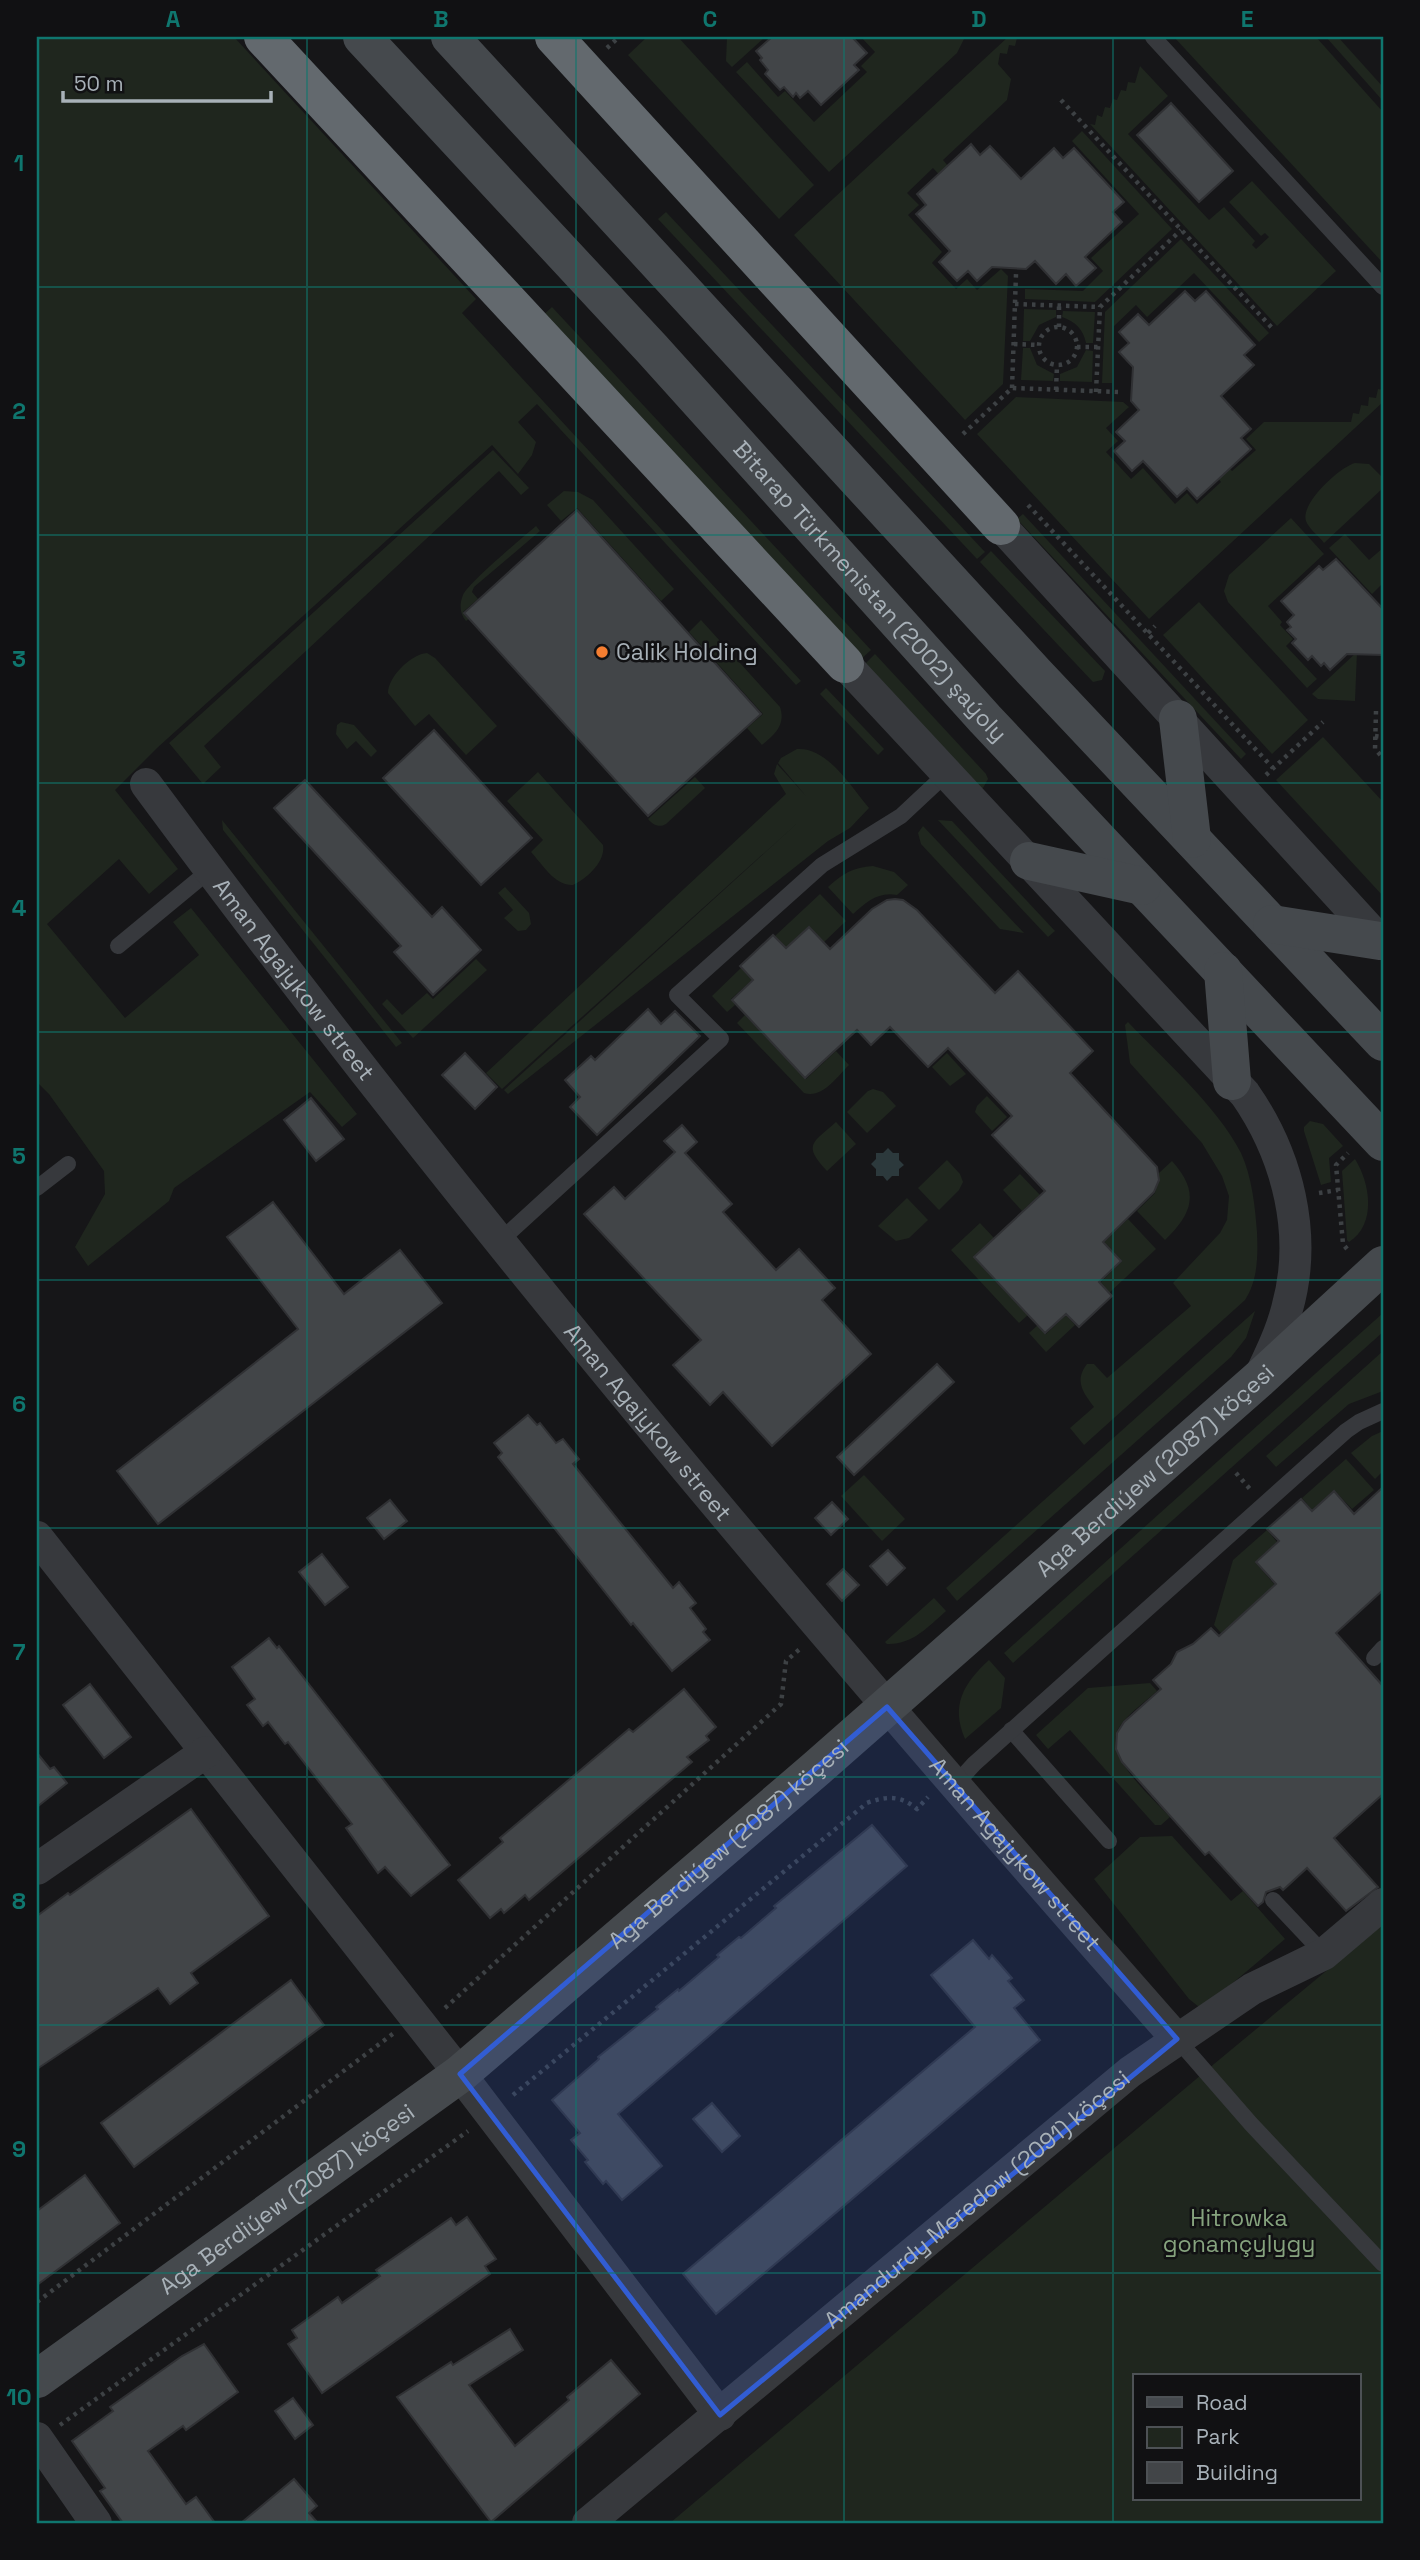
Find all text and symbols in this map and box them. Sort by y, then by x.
text: A [166,4,181,34]
text: B [433,4,449,34]
text: C [703,4,717,34]
text: D [971,4,987,34]
text: E [1241,4,1253,34]
scale bar [63,60,271,104]
text: 50 m [74,70,124,97]
text: 1 [14,148,24,178]
text: 2 [12,396,26,426]
street label: Bitarap Türkmenistan (2002) şaýoly [727,434,1014,748]
place label: Calik Holding [616,637,758,667]
text: 3 [12,644,26,674]
marker: Calik Holding [594,644,610,660]
street label: Aman Agajykow street [206,872,381,1087]
text: 4 [12,893,27,923]
text: 5 [12,1141,26,1171]
street label: Aman Agajykow street [557,1317,739,1527]
street label: Aga Berdiýew (2087) köçesi [1030,1358,1281,1583]
text: 6 [12,1389,26,1419]
text: 7 [13,1637,26,1667]
street label: Aga Berdiýew (2087) köçesi [602,1732,855,1955]
street label: Aman Agajykow street [923,1751,1108,1957]
text: 8 [12,1886,26,1916]
street label: Amandurdy Meredow (2091) köçesi [818,2063,1136,2335]
street label: Aga Berdiýew (2087) köçesi [153,2097,420,2301]
text: 9 [12,2134,26,2164]
park label: Hitrowka gonamçylygy [1163,2203,1315,2259]
legend [1133,2374,1360,2500]
text: 10 [6,2382,32,2412]
text: Road [1196,2389,1248,2416]
text: Park [1196,2423,1240,2450]
text: Building [1196,2459,1278,2486]

